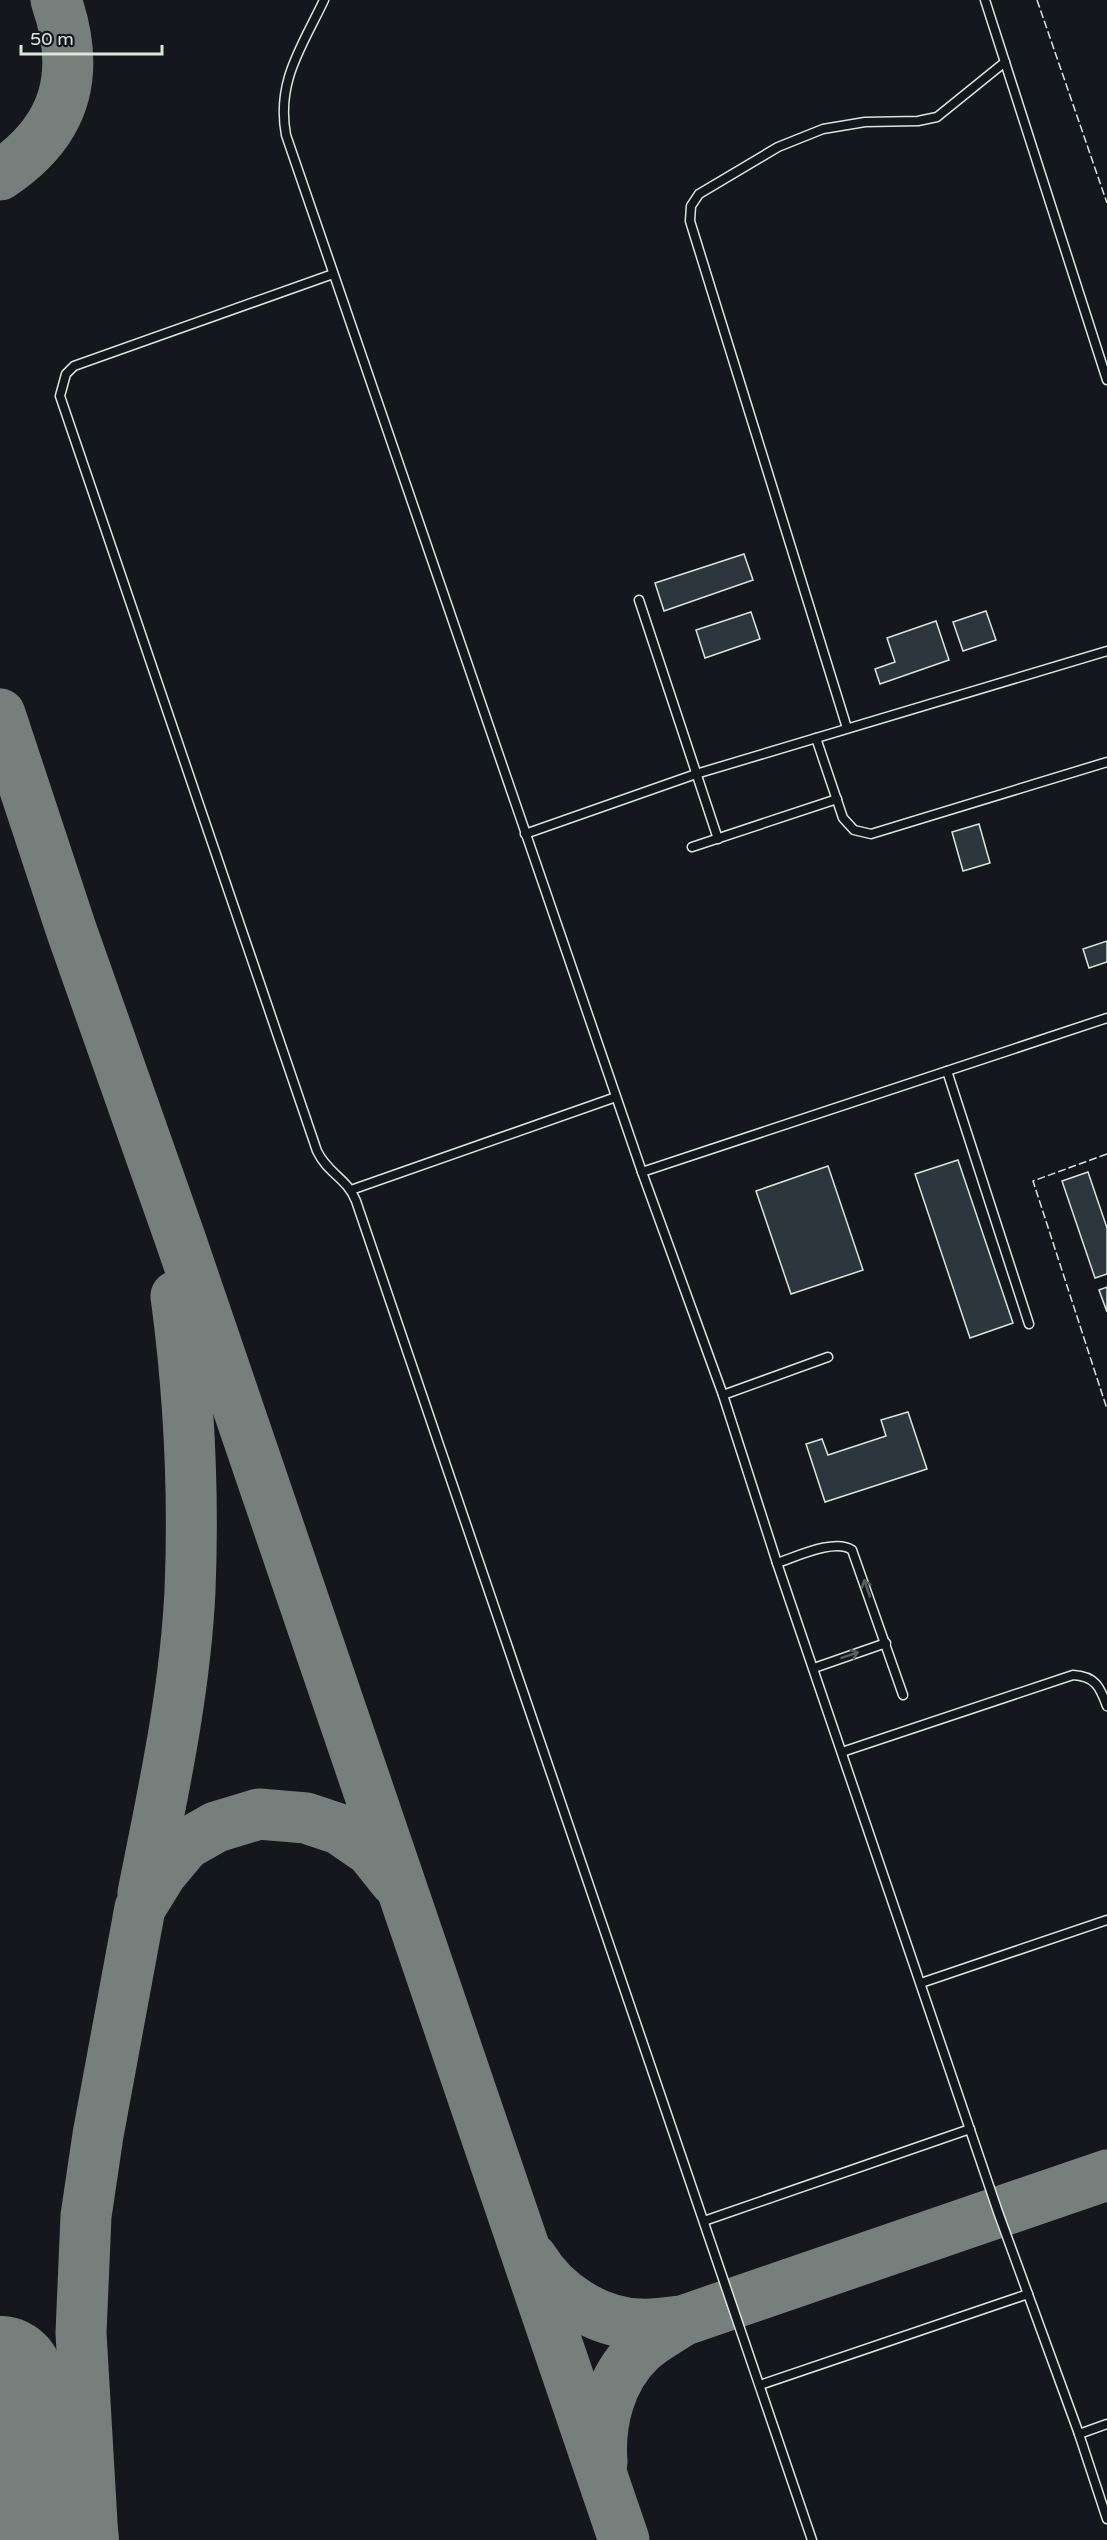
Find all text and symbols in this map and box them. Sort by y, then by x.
scale bar [21,18,162,56]
text: 50 m [30,28,74,50]
one-way arrow [860,1579,871,1598]
one-way arrow [840,1649,859,1660]

